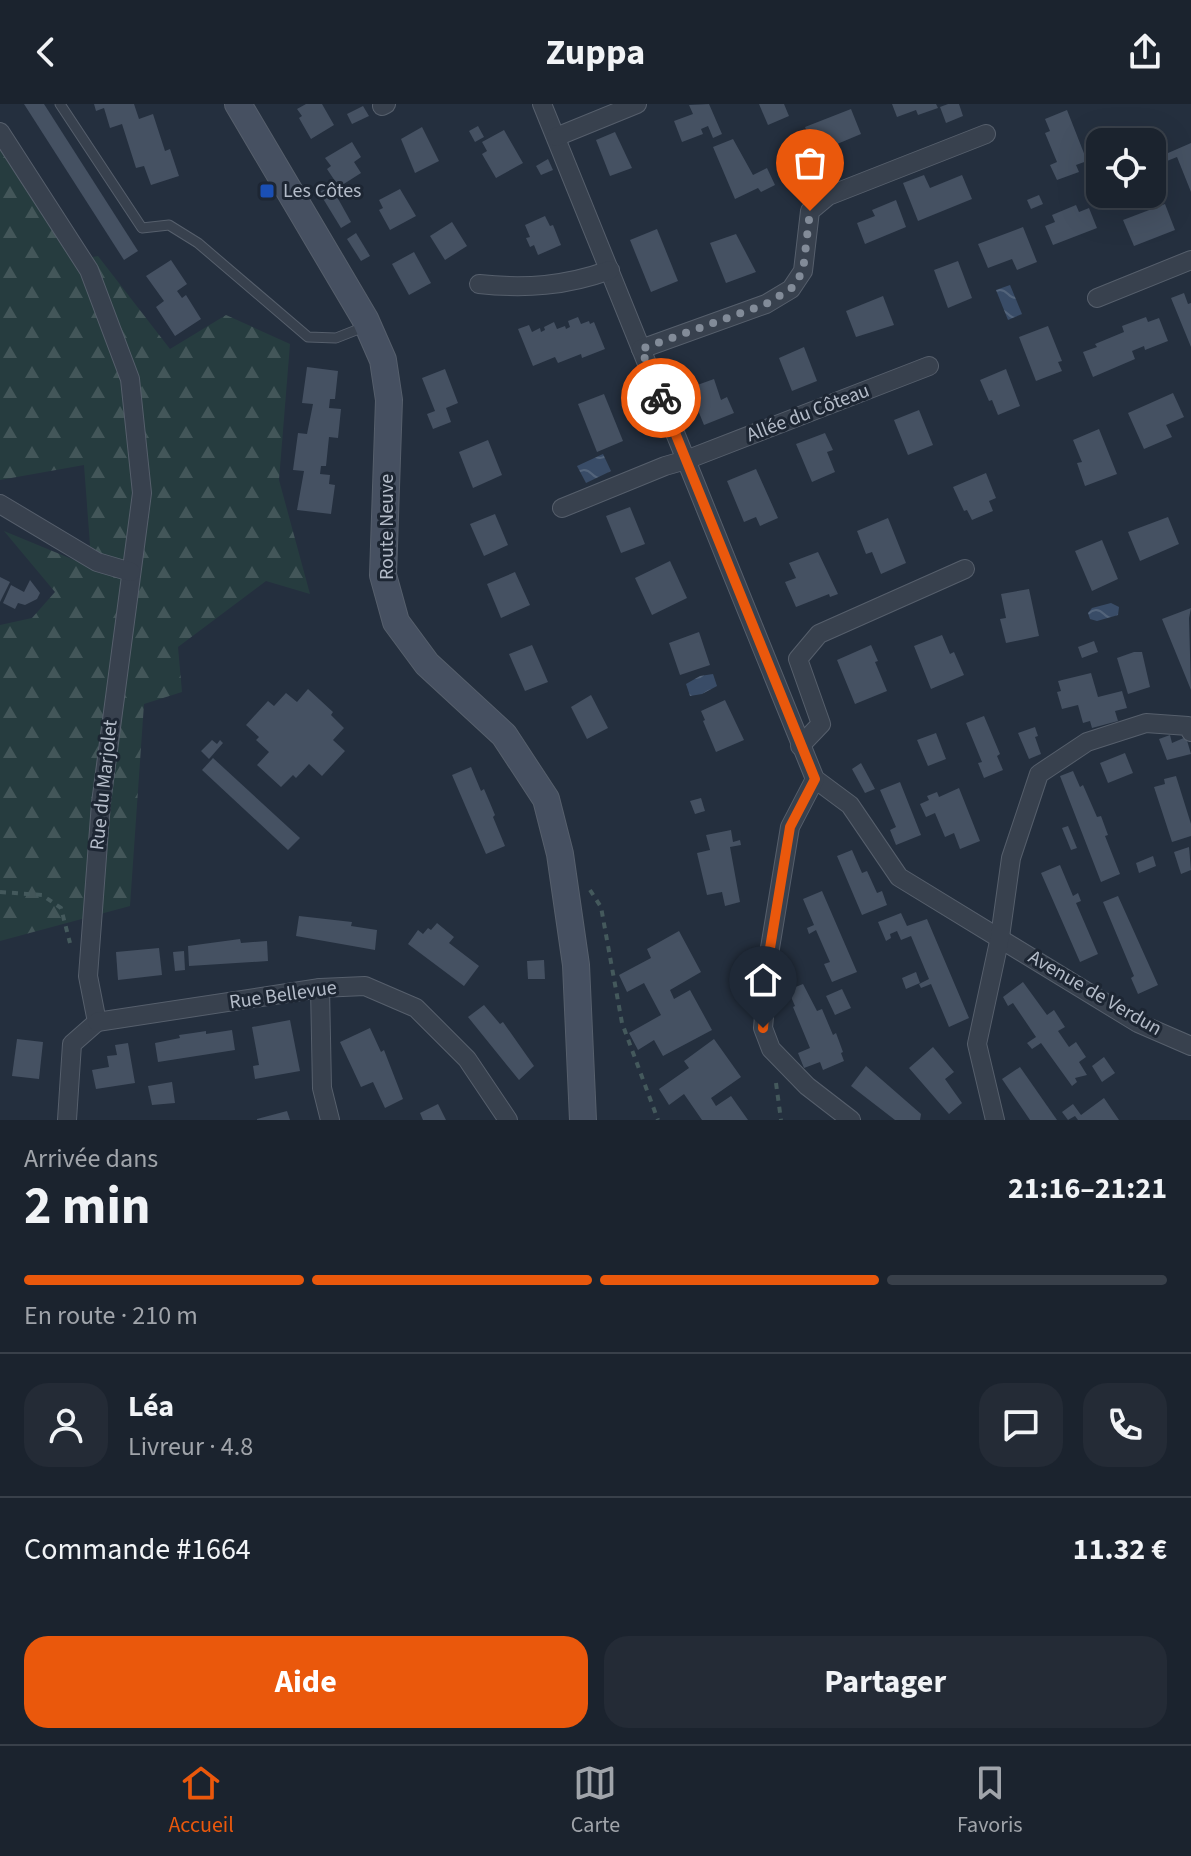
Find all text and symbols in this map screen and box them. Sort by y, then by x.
text: Zuppa [546,27,645,78]
icon: back [24,30,68,74]
icon: share [1123,30,1167,74]
map controls [1086,128,1166,208]
button: locate [1086,128,1166,208]
pin [776,129,844,211]
icon: bag [788,141,832,185]
place label: Les Côtes [283,177,361,205]
marker: Les Côtes [258,182,276,200]
courier [621,358,701,438]
icon: bike [639,376,683,420]
street label: Allée du Côteau [742,377,874,449]
street label: Route Neuve [373,474,401,580]
street label: Rue du Marjolet [83,718,125,852]
street label: Avenue de Verdun [1023,943,1167,1043]
pin [729,946,797,1028]
icon: home [741,958,785,1002]
street label: Rue Bellevue [227,974,339,1016]
text: Arrivée dans [24,1140,158,1177]
text: 21:16–21:21 [1008,1167,1167,1210]
text: 2 min [24,1170,151,1244]
text: En route · 210 m [24,1297,198,1334]
button: person [24,1383,108,1467]
button: chat [979,1383,1063,1467]
button: phone [1083,1383,1167,1467]
text: Léa [128,1385,174,1428]
text: Livreur · 4.8 [128,1428,253,1465]
text: Commande #1664 [24,1528,251,1571]
text: 11.32 € [1073,1528,1167,1571]
button: Aide [24,1636,588,1728]
button: Partager [604,1636,1167,1728]
tab: Accueil [168,1761,234,1841]
tab: Carte [571,1761,620,1841]
tab: Favoris [957,1761,1023,1841]

